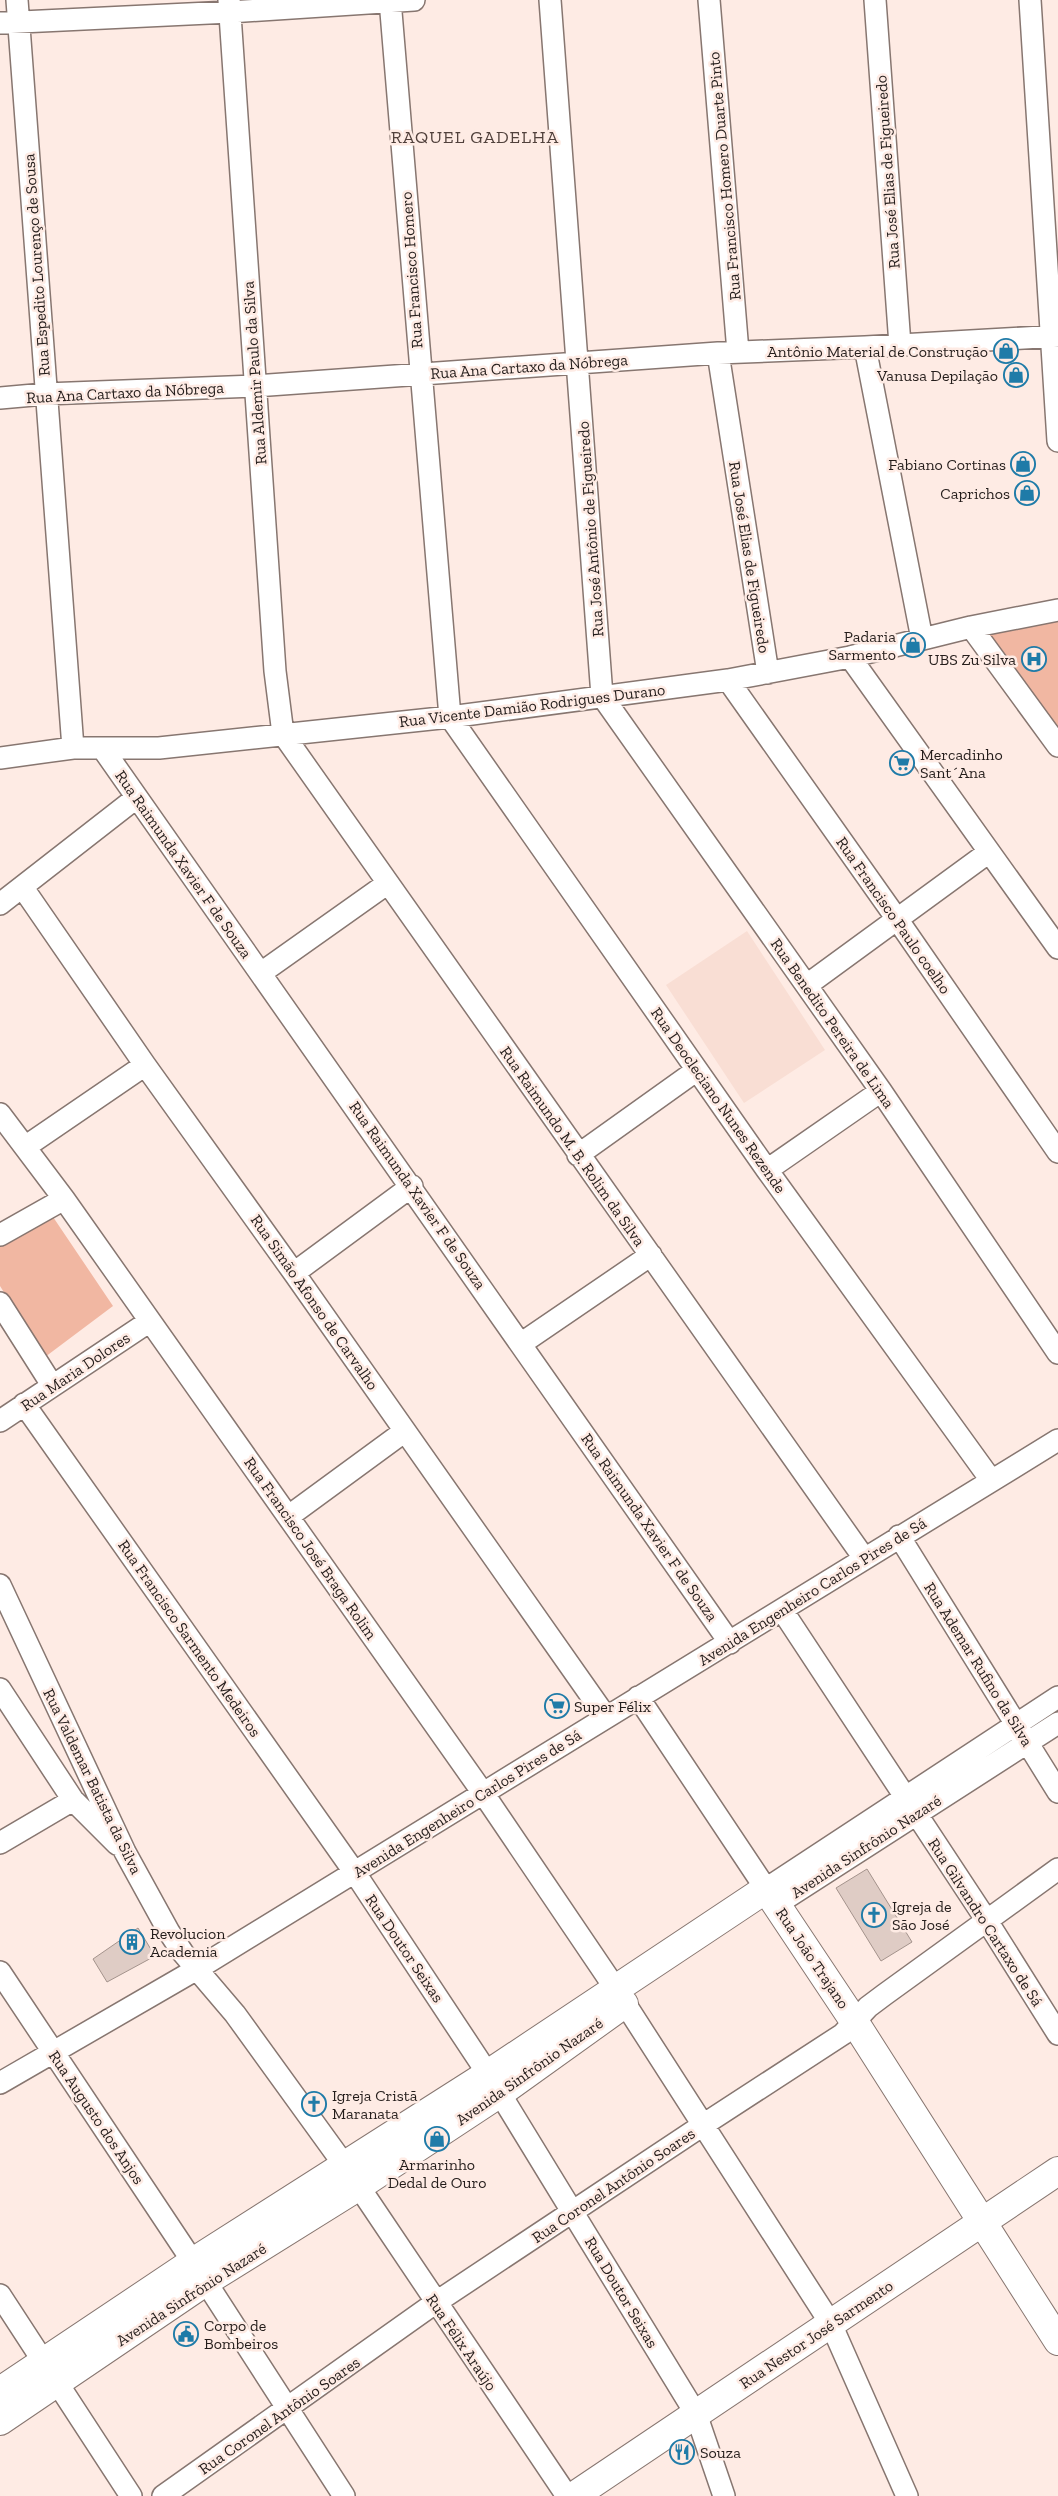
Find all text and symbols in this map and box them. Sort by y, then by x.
street label: Rua Francisco Homero Duarte Pinto [704,51,745,301]
street label: Rua José Elias de Figueiredo [871,75,904,269]
district label: RAQUEL GADELHA [391,126,559,148]
street label: Rua Espedito Lourenço de Sousa [19,153,54,377]
street label: Rua Francisco Homero [397,191,426,349]
street label: Rua Aldemir Paulo da Silva [239,280,270,465]
shop icon: Antônio Material de Construção [993,338,1019,364]
place label: Antônio Material de Construção [767,342,988,361]
street label: Rua Ana Cartaxo da Nóbrega [430,350,629,383]
shop icon: Vanusa Depilação [1003,362,1029,388]
place label: Vanusa Depilação [876,366,998,385]
street label: Rua Ana Cartaxo da Nóbrega [26,378,225,407]
street label: Rua José Antônio de Figueiredo [573,420,608,637]
shop icon: Fabiano Cortinas [1010,451,1036,477]
place label: Fabiano Cortinas [888,455,1006,474]
street label: Rua José Elias de Figueiredo [725,460,774,654]
shop icon: Caprichos [1014,480,1040,506]
place label: Caprichos [940,484,1010,503]
place label: Padaria Sarmento [828,627,896,664]
shop icon: Padaria Sarmento [900,632,926,658]
hospital icon: UBS Zu Silva [1021,646,1047,672]
place label: UBS Zu Silva [928,650,1016,669]
street label: Rua Vicente Damião Rodrigues Durano [398,680,666,731]
place label: Mercadinho Sant´Ana [920,745,1003,782]
supermarket icon: Mercadinho Sant´Ana [889,750,915,776]
street label: Rua Raimunda Xavier F de Souza [111,767,256,962]
street label: Rua Francisco Paulo coelho [832,833,955,997]
street label: Rua Benedito Pereira de Lima [767,935,899,1112]
street label: Rua Deocleciano Nunes Rezende [647,1004,790,1197]
street label: Rua Raimundo M. B. Rolim da Silva [496,1043,649,1250]
street label: Rua Raimunda Xavier F de Souza [345,1098,490,1293]
street label: Rua Simão Afonso de Carvalho [247,1211,383,1394]
street label: Rua Maria Dolores [17,1328,134,1415]
street label: Rua Raimunda Xavier F de Souza [577,1430,722,1625]
street label: Rua Francisco José Braga Rolim [240,1453,381,1643]
street label: Avenida Engenheiro Carlos Pires de Sá [695,1513,930,1670]
street label: Rua Francisco Sarmento Medeiros [114,1536,265,1740]
street label: Rua Ademar Rufino da Silva [920,1579,1037,1750]
street label: Rua Valdemar Batista da Silva [39,1685,146,1877]
supermarket icon: Super Félix [544,1693,570,1719]
place label: Super Félix [574,1697,651,1716]
street label: Avenida Engenheiro Carlos Pires de Sá [350,1725,585,1882]
street label: Avenida Sinfrônio Nazaré [788,1791,945,1902]
street label: Rua Gilvandro Cartaxo de Sá [924,1835,1047,2010]
street label: Rua Doutor Seixas [361,1891,448,2006]
place label: Igreja de São José [892,1897,952,1934]
church icon: Igreja de São José [861,1902,887,1928]
street label: Rua João Trajano [772,1904,853,2012]
place label: Revolucion Academia [150,1924,226,1961]
building icon: Revolucion Academia [119,1929,145,1955]
street label: Avenida Sinfrônio Nazaré [452,2013,606,2129]
street label: Rua Augusto dos Anjos [45,2047,148,2188]
place label: Igreja Cristã Maranata [332,2086,418,2123]
church icon: Igreja Cristã Maranata [301,2091,327,2117]
street label: Rua Coronel Antônio Soares [528,2124,698,2247]
shop icon: Armarinho Dedal de Ouro [424,2126,450,2152]
place label: Armarinho Dedal de Ouro [388,2155,486,2192]
street label: Rua Doutor Seixas [581,2233,662,2351]
street label: Avenida Sinfrônio Nazaré [113,2239,270,2350]
street label: Rua Nestor José Sarmento [736,2276,897,2393]
street label: Rua Félix Araújo [422,2290,501,2394]
place label: Corpo de Bombeiros [204,2316,278,2353]
public building icon: Corpo de Bombeiros [173,2321,199,2347]
street label: Rua Coronel Antônio Soares [195,2352,364,2478]
restaurant icon: Souza [669,2439,695,2465]
place label: Souza [700,2443,741,2462]

